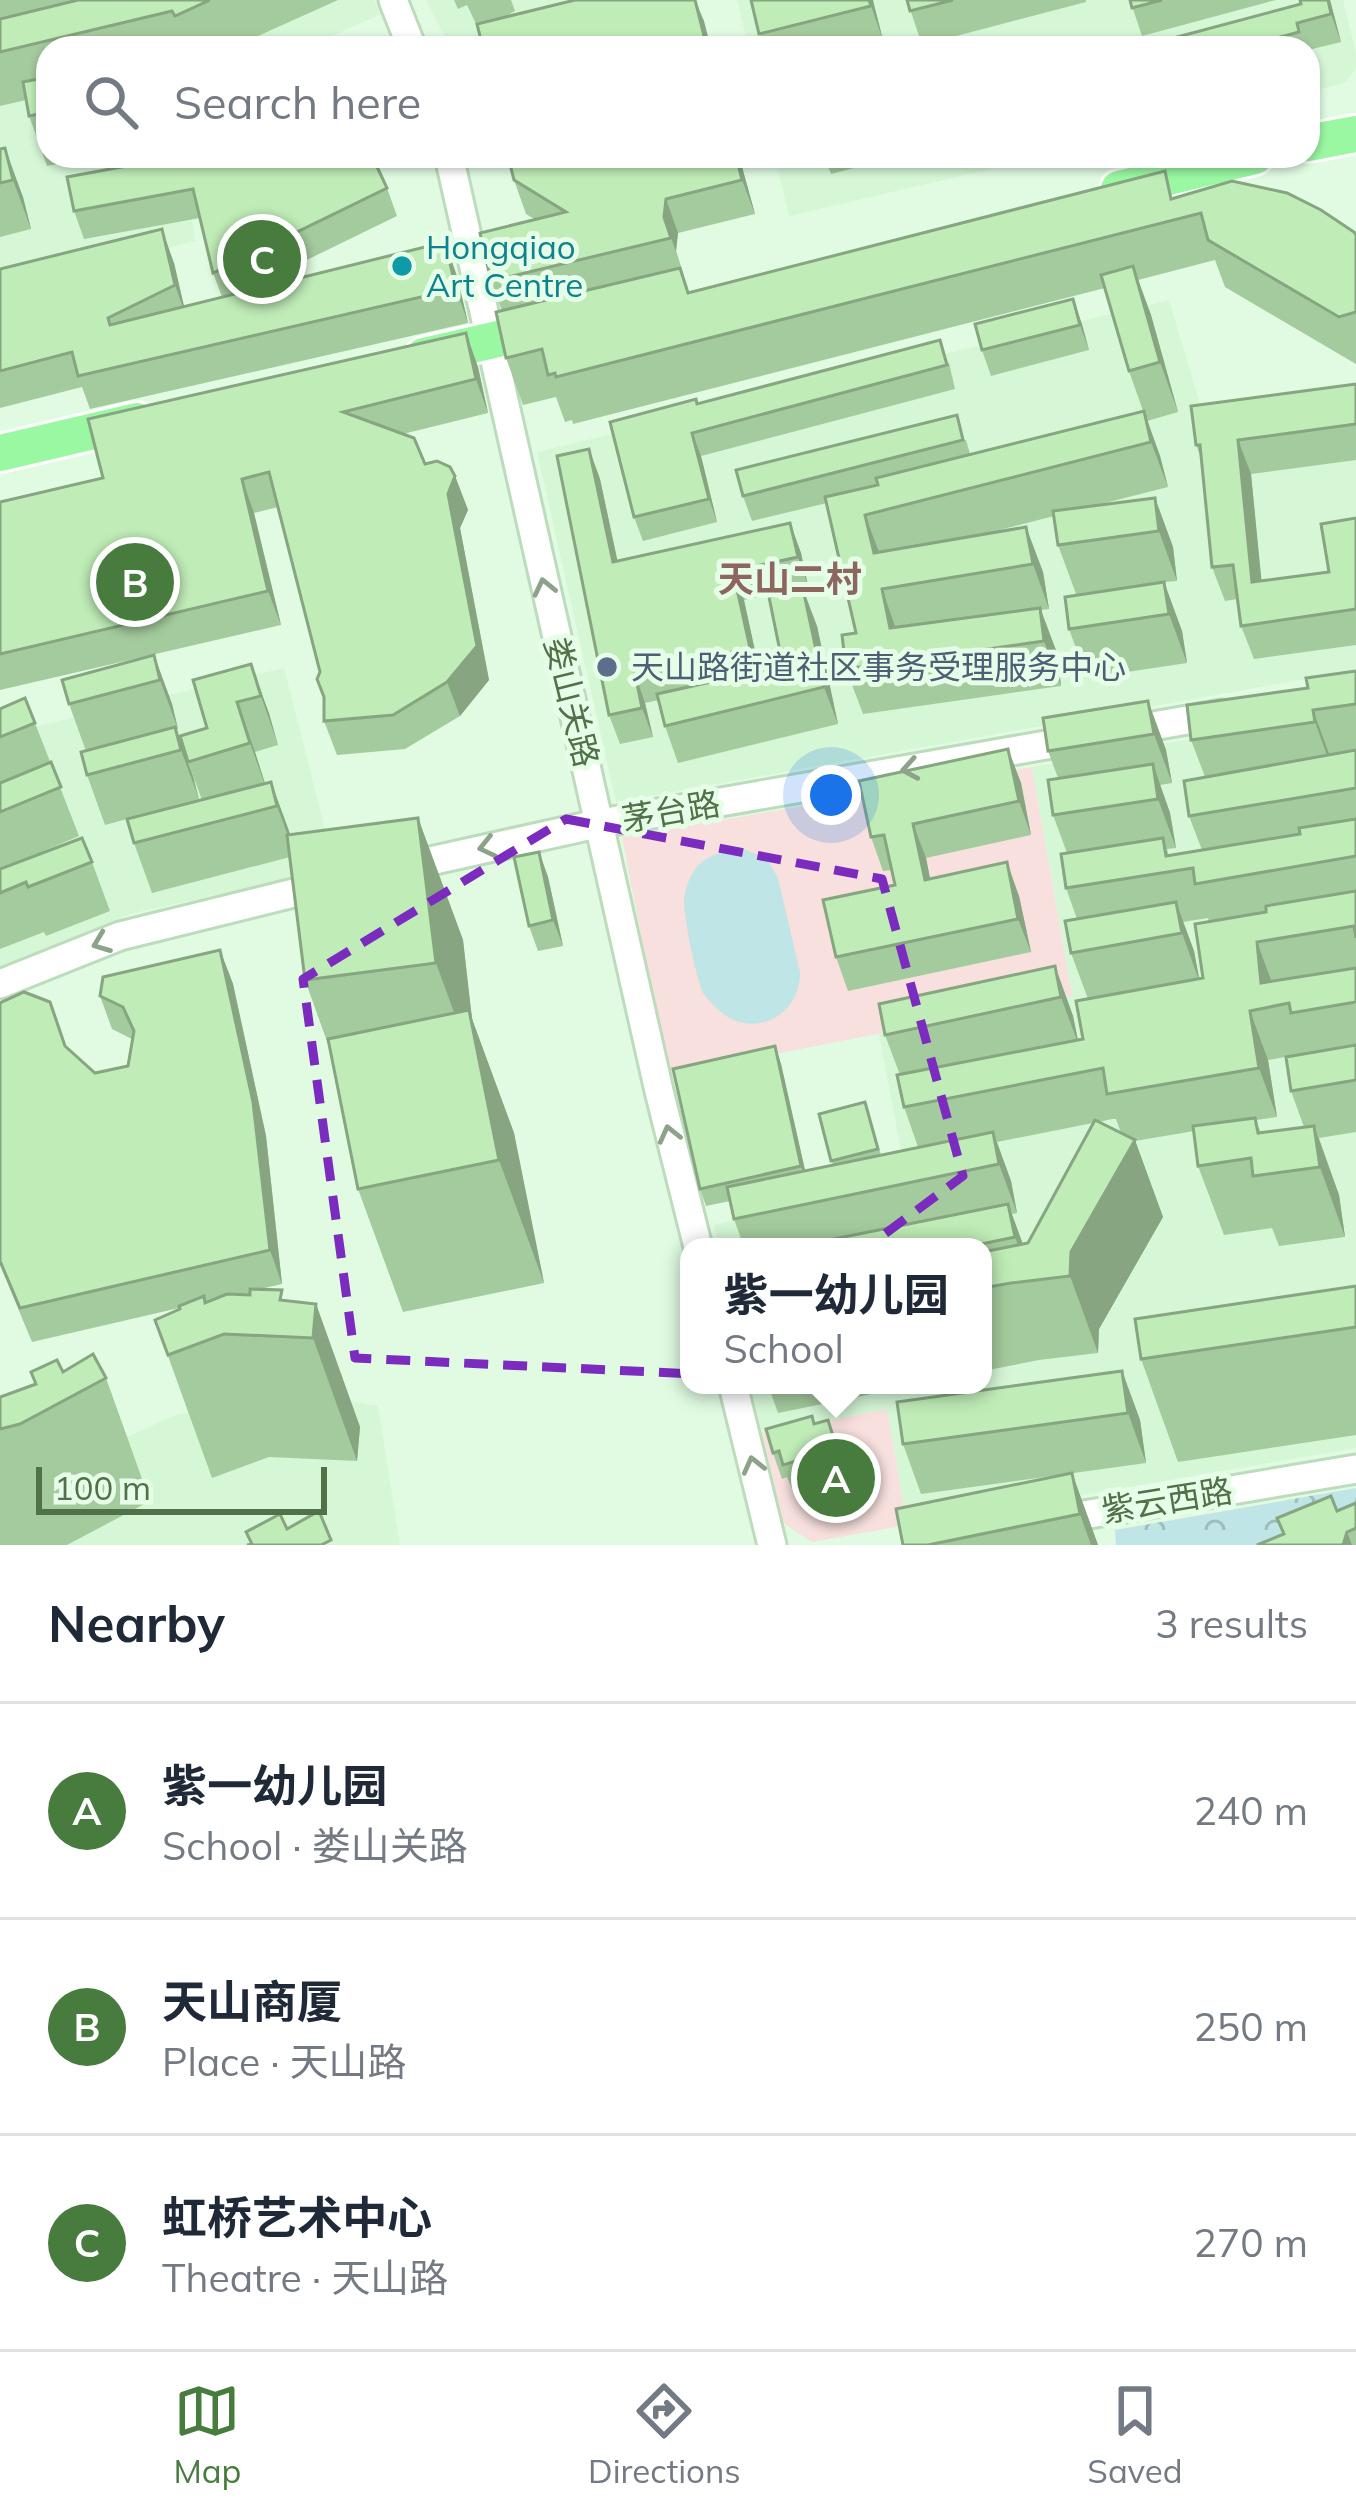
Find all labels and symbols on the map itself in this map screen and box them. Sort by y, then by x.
pin: C [223,214,301,304]
place label: Hongqiao Art Centre [426,226,583,305]
marker: Hongqiao Art Centre [389,253,415,279]
pin: B [96,537,174,627]
district label: 天山二村 [718,556,862,601]
one-way arrow [533,577,558,598]
street label: 娄山关路 [537,633,608,771]
place label: 天山路街道社区事务受理服务中心 [631,646,1126,687]
marker: 天山路街道社区事务受理服务中心 [594,654,620,680]
one-way arrow [900,755,920,780]
your location [801,765,861,825]
street label: 茅台路 [619,782,723,839]
one-way arrow [477,833,497,858]
one-way arrow [92,929,113,954]
one-way arrow [659,1124,684,1144]
pin: A [797,1433,875,1523]
one-way arrow [742,1455,767,1476]
scale bar [36,1461,327,1514]
street label: 紫云西路 [1099,1469,1235,1530]

